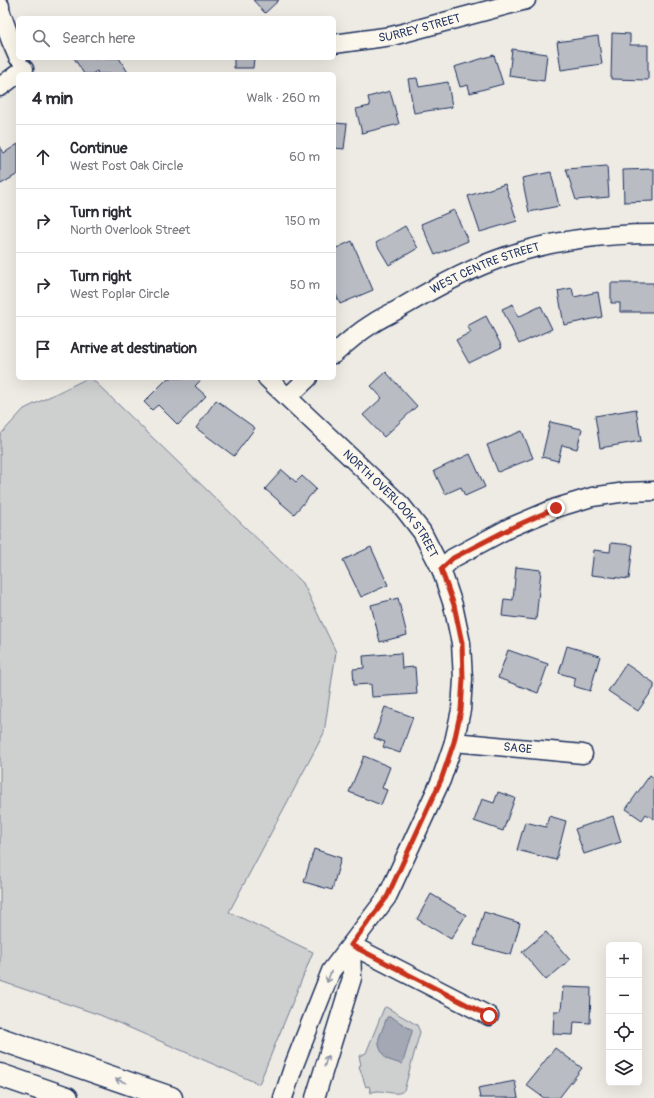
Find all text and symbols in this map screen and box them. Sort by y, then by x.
street label: SURREY STREET [377,10,463,45]
search box [16,16,336,60]
icon: search [30,27,52,49]
text: Search here [62,29,135,48]
text: 4 min [32,88,73,109]
text: Walk · 260 m [246,90,320,106]
text: Continue [70,139,128,158]
icon: ahead [32,146,54,168]
text: 60 m [289,149,320,165]
text: West Post Oak Circle [70,158,183,174]
text: Turn right [70,203,131,222]
icon: right [32,210,54,232]
text: 150 m [285,213,320,229]
text: North Overlook Street [70,222,190,238]
street label: WEST CENTRE STREET [428,239,541,297]
text: Turn right [70,267,131,286]
icon: right [32,274,54,296]
text: 50 m [290,277,320,293]
text: West Poplar Circle [70,286,170,302]
icon: arrive [32,338,54,360]
text: Arrive at destination [70,339,197,358]
street label: NORTH OVERLOOK STREET [340,446,442,560]
route end [547,499,565,517]
street label: SAGE [503,739,533,757]
map controls [606,942,642,1086]
button: + [606,942,642,978]
one-way arrow [324,971,332,983]
button: − [606,978,642,1014]
route start [480,1007,498,1025]
button: locate [606,1014,642,1050]
button: layers [606,1050,642,1086]
one-way arrow [323,1055,331,1067]
one-way arrow [115,1076,127,1084]

